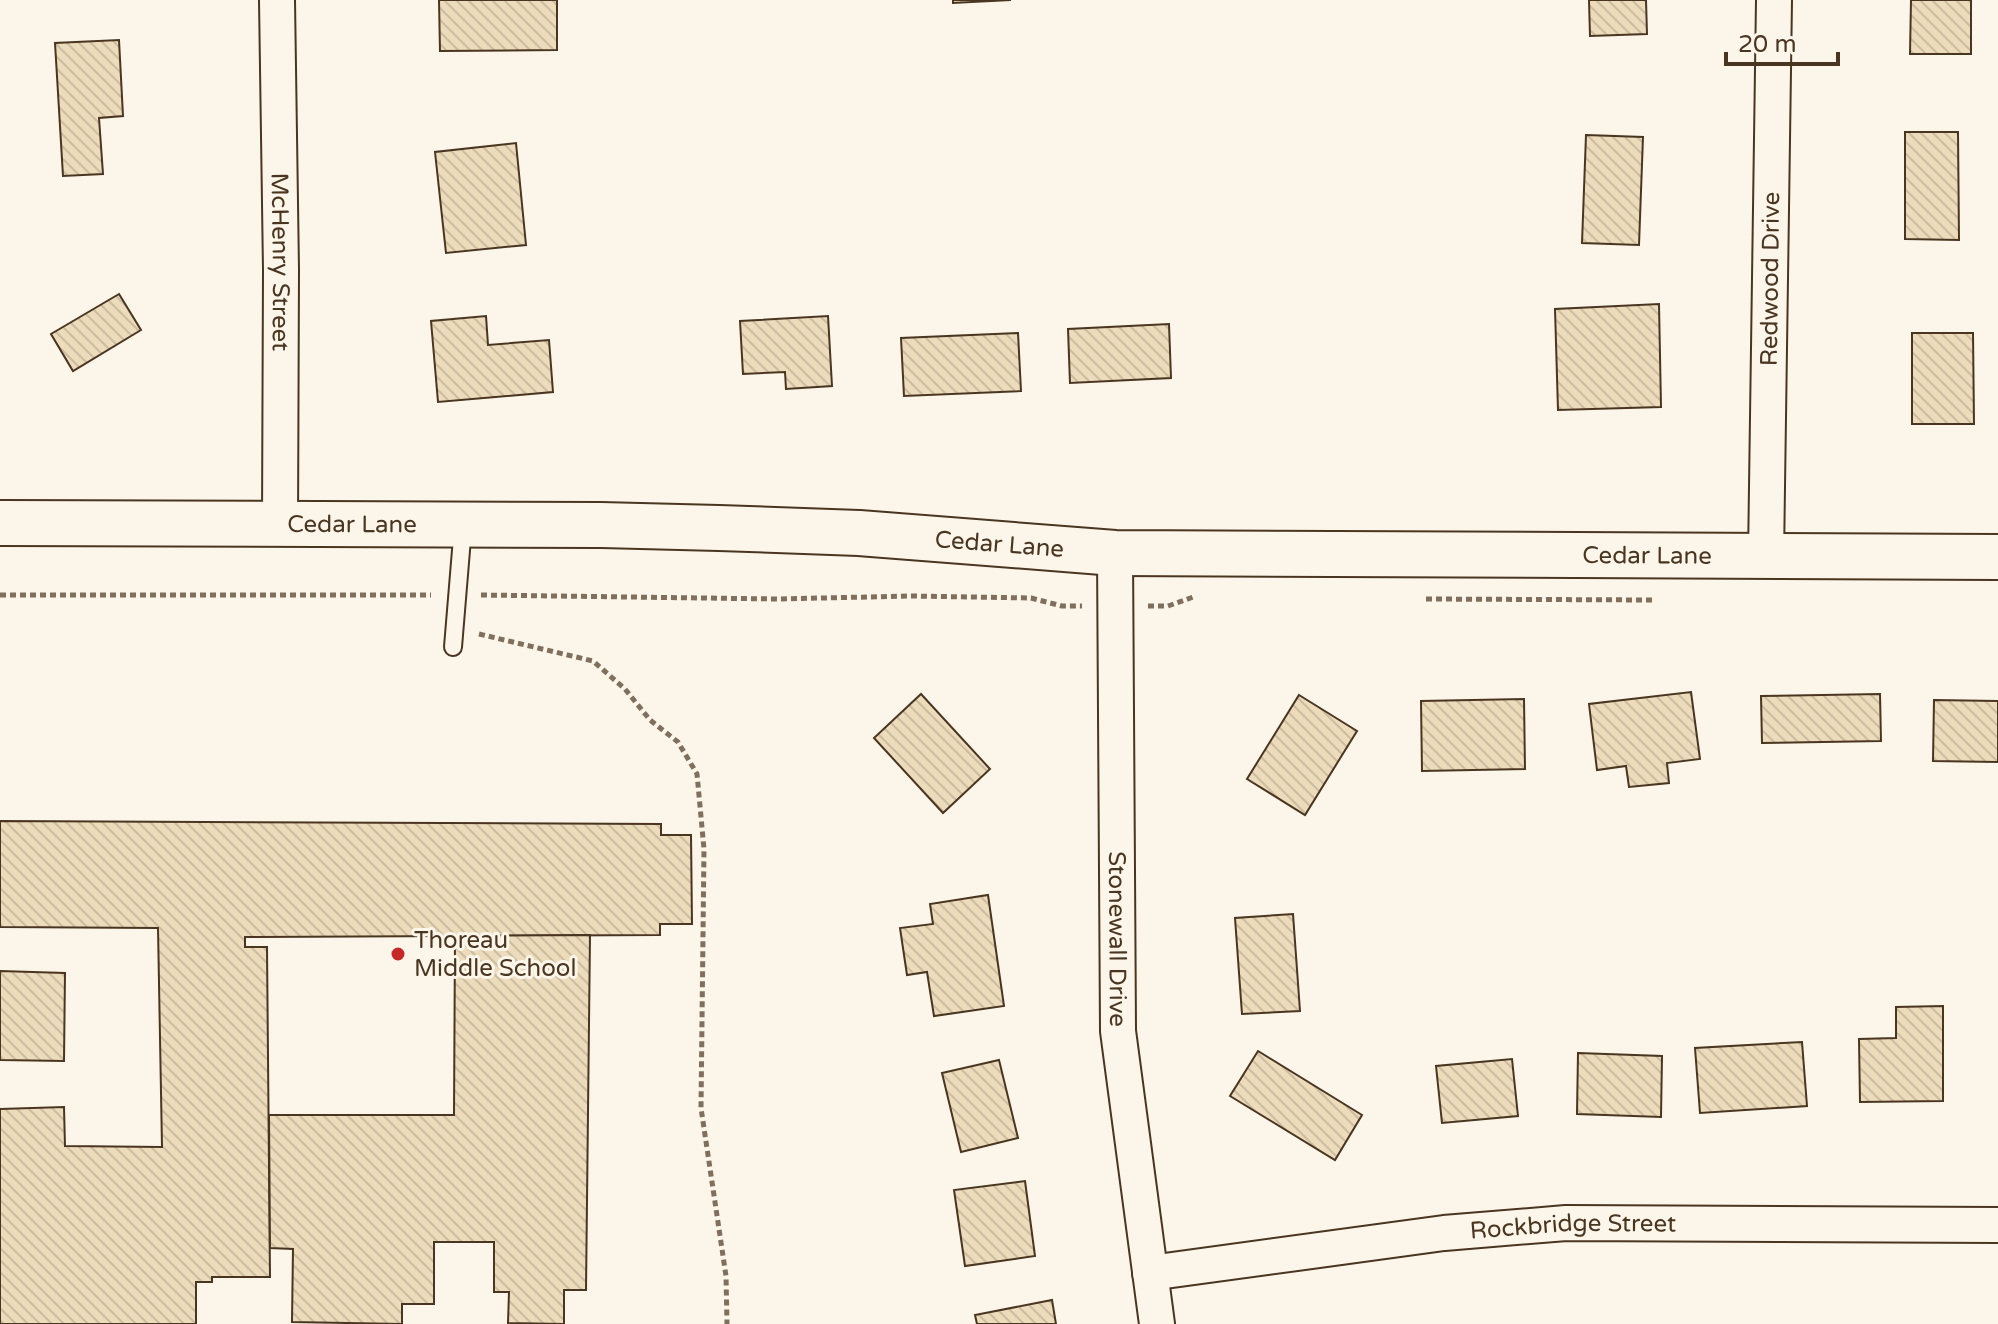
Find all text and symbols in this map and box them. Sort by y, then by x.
scale bar [1726,16,1838,66]
text: 20 m [1738,30,1796,59]
street label: McHenry Street [265,172,296,351]
street label: Redwood Drive [1754,192,1786,366]
street label: Cedar Lane [287,509,417,539]
street label: Cedar Lane [934,524,1065,563]
street label: Cedar Lane [1582,541,1712,570]
street label: Stonewall Drive [1102,851,1132,1027]
place label: Thoreau Middle School [414,926,576,983]
marker: Thoreau Middle School [389,945,407,963]
street label: Rockbridge Street [1469,1208,1676,1245]

